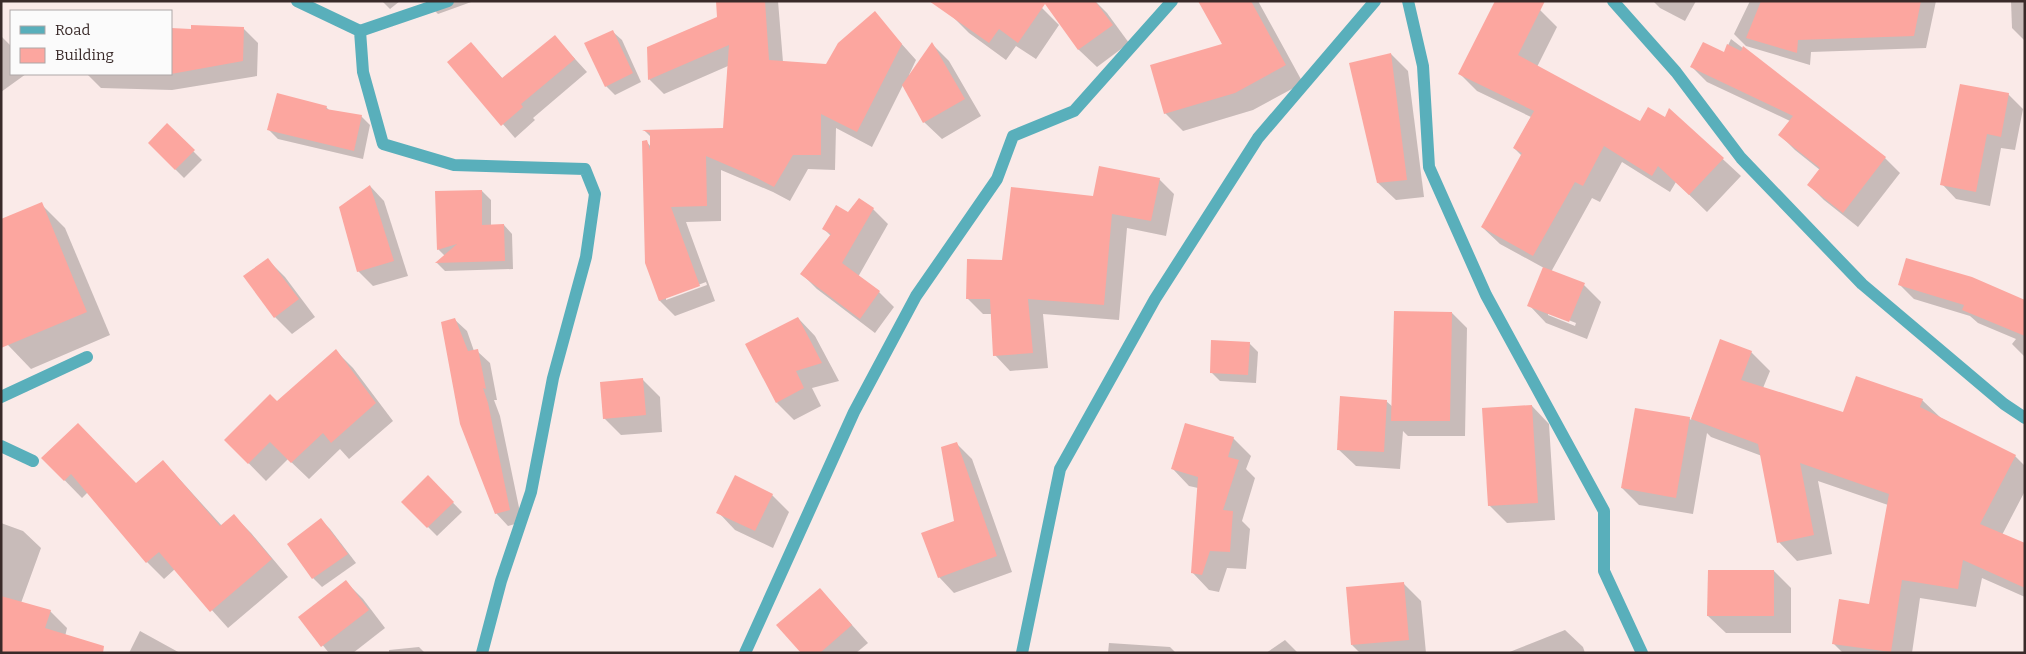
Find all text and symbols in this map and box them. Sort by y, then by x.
legend [10,10,172,75]
text: Road [55,21,90,39]
text: Building [55,46,114,64]

